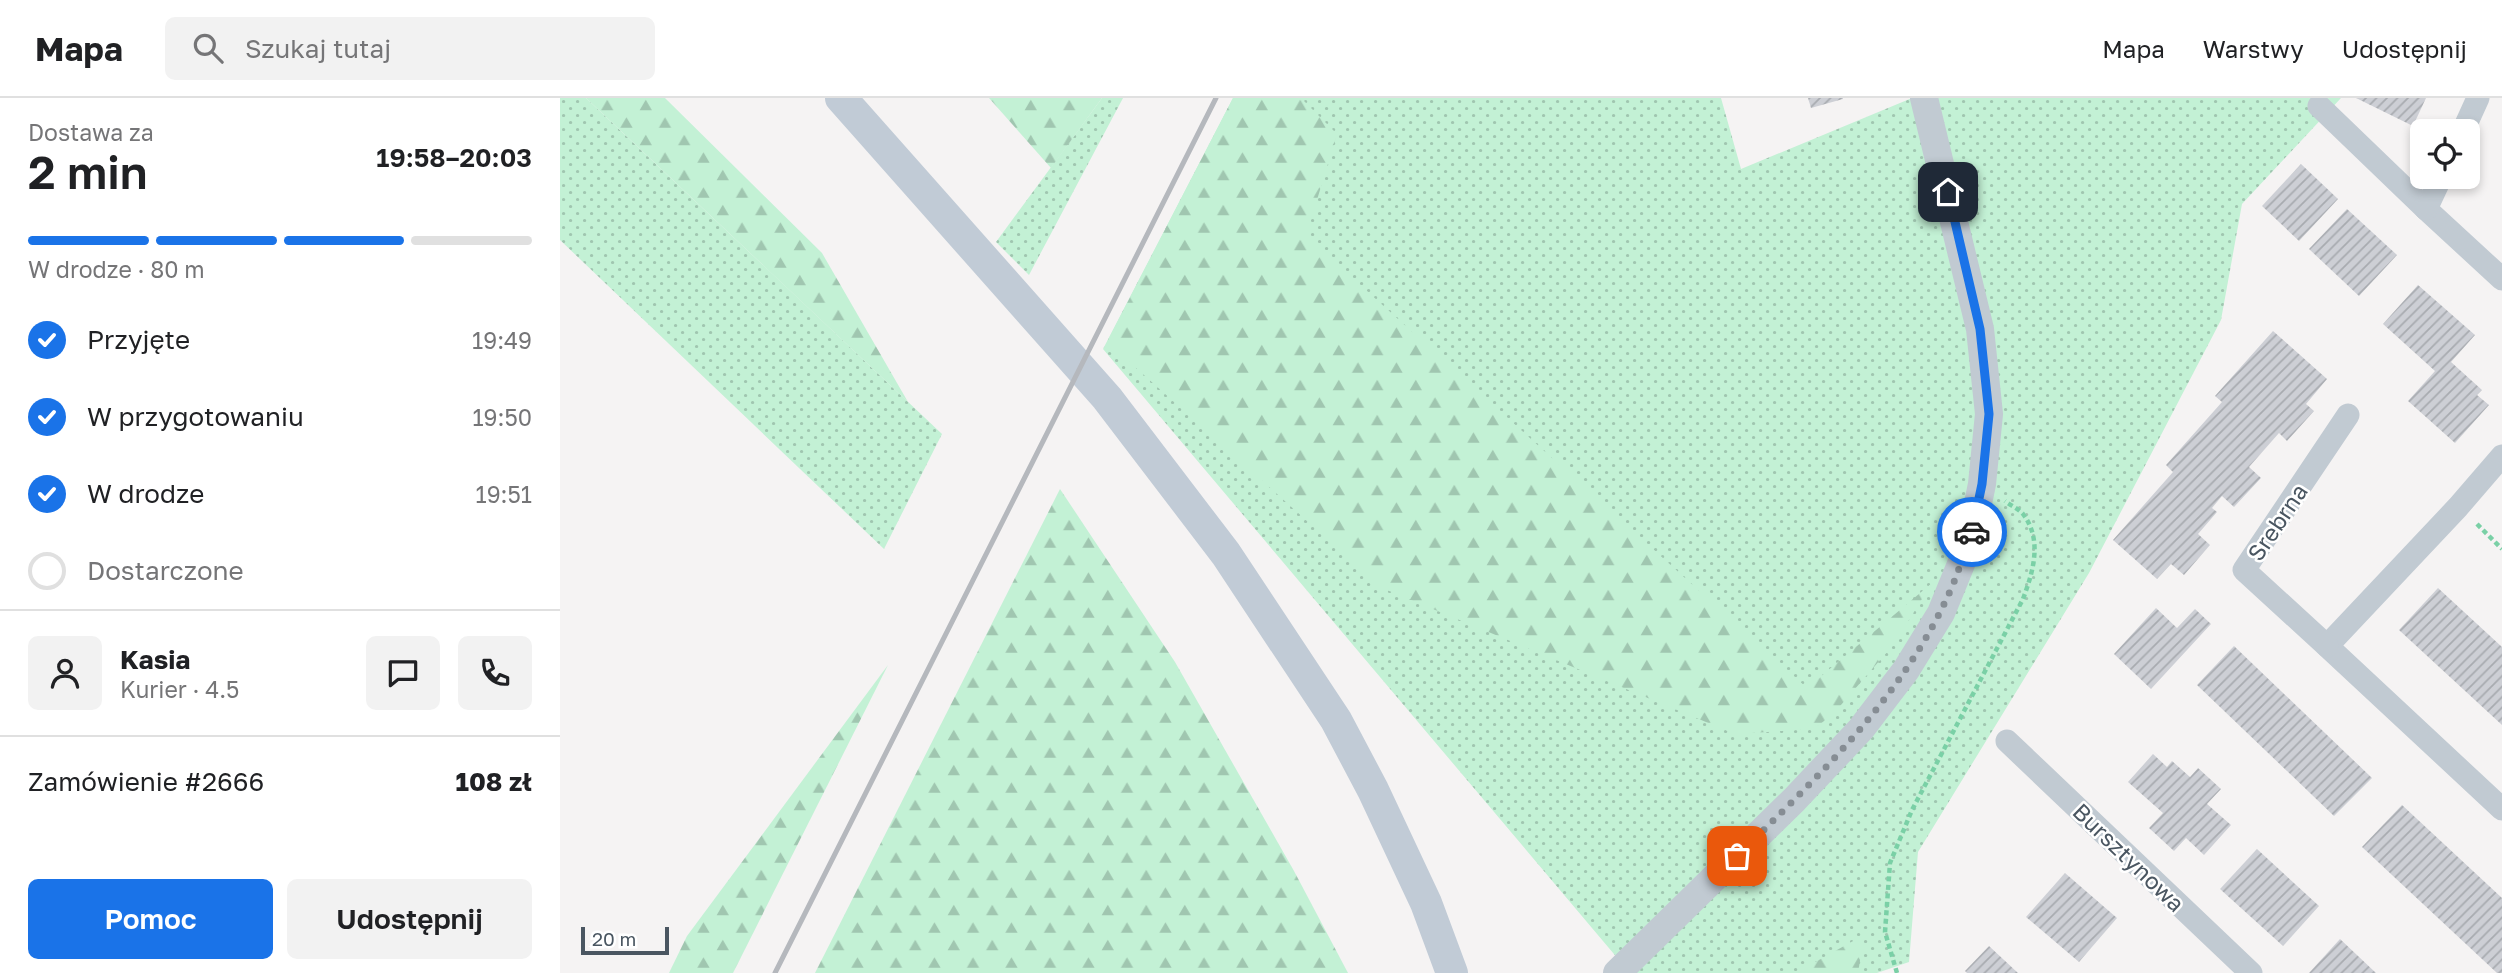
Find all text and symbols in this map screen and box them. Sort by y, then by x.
search box [165,17,655,80]
text: Mapa [35,29,123,68]
icon: search [189,29,227,67]
text: Szukaj tutaj [245,33,391,64]
text: Mapa [2102,34,2165,63]
text: Warstwy [2203,34,2304,63]
text: Udostępnij [2342,34,2467,63]
text: Dostawa za [28,118,154,146]
map controls [2410,119,2480,189]
button: locate [2410,119,2480,189]
text: 19:58–20:03 [376,142,532,173]
text: 2 min [28,144,148,199]
pin [1918,162,1978,222]
icon: home [1929,173,1967,211]
text: W drodze · 80 m [28,255,205,283]
icon: check [28,321,66,359]
text: Przyjęte [87,324,190,355]
text: 19:49 [472,326,532,354]
icon: check [28,398,66,436]
text: W przygotowaniu [87,401,304,432]
text: 19:50 [472,403,532,431]
icon: check [28,475,66,513]
text: W drodze [87,478,204,509]
street label: Srebrna [2241,478,2313,566]
text: 19:51 [476,480,532,508]
courier [1937,497,2007,567]
icon: car [1953,513,1991,551]
text: Dostarczone [87,555,244,586]
button: person [28,636,102,710]
button: chat [366,636,440,710]
button: phone [458,636,532,710]
text: Kasia [120,644,190,675]
text: Kurier · 4.5 [120,675,239,703]
text: Zamówienie #2666 [28,766,264,797]
text: 108 zł [456,766,532,797]
street label: Bursztynowa [2067,797,2191,917]
pin [1707,826,1767,886]
icon: bag [1718,837,1756,875]
button: Pomoc [28,879,273,959]
button: Udostępnij [287,879,532,959]
scale bar [581,924,668,956]
text: 20 m [592,927,636,950]

